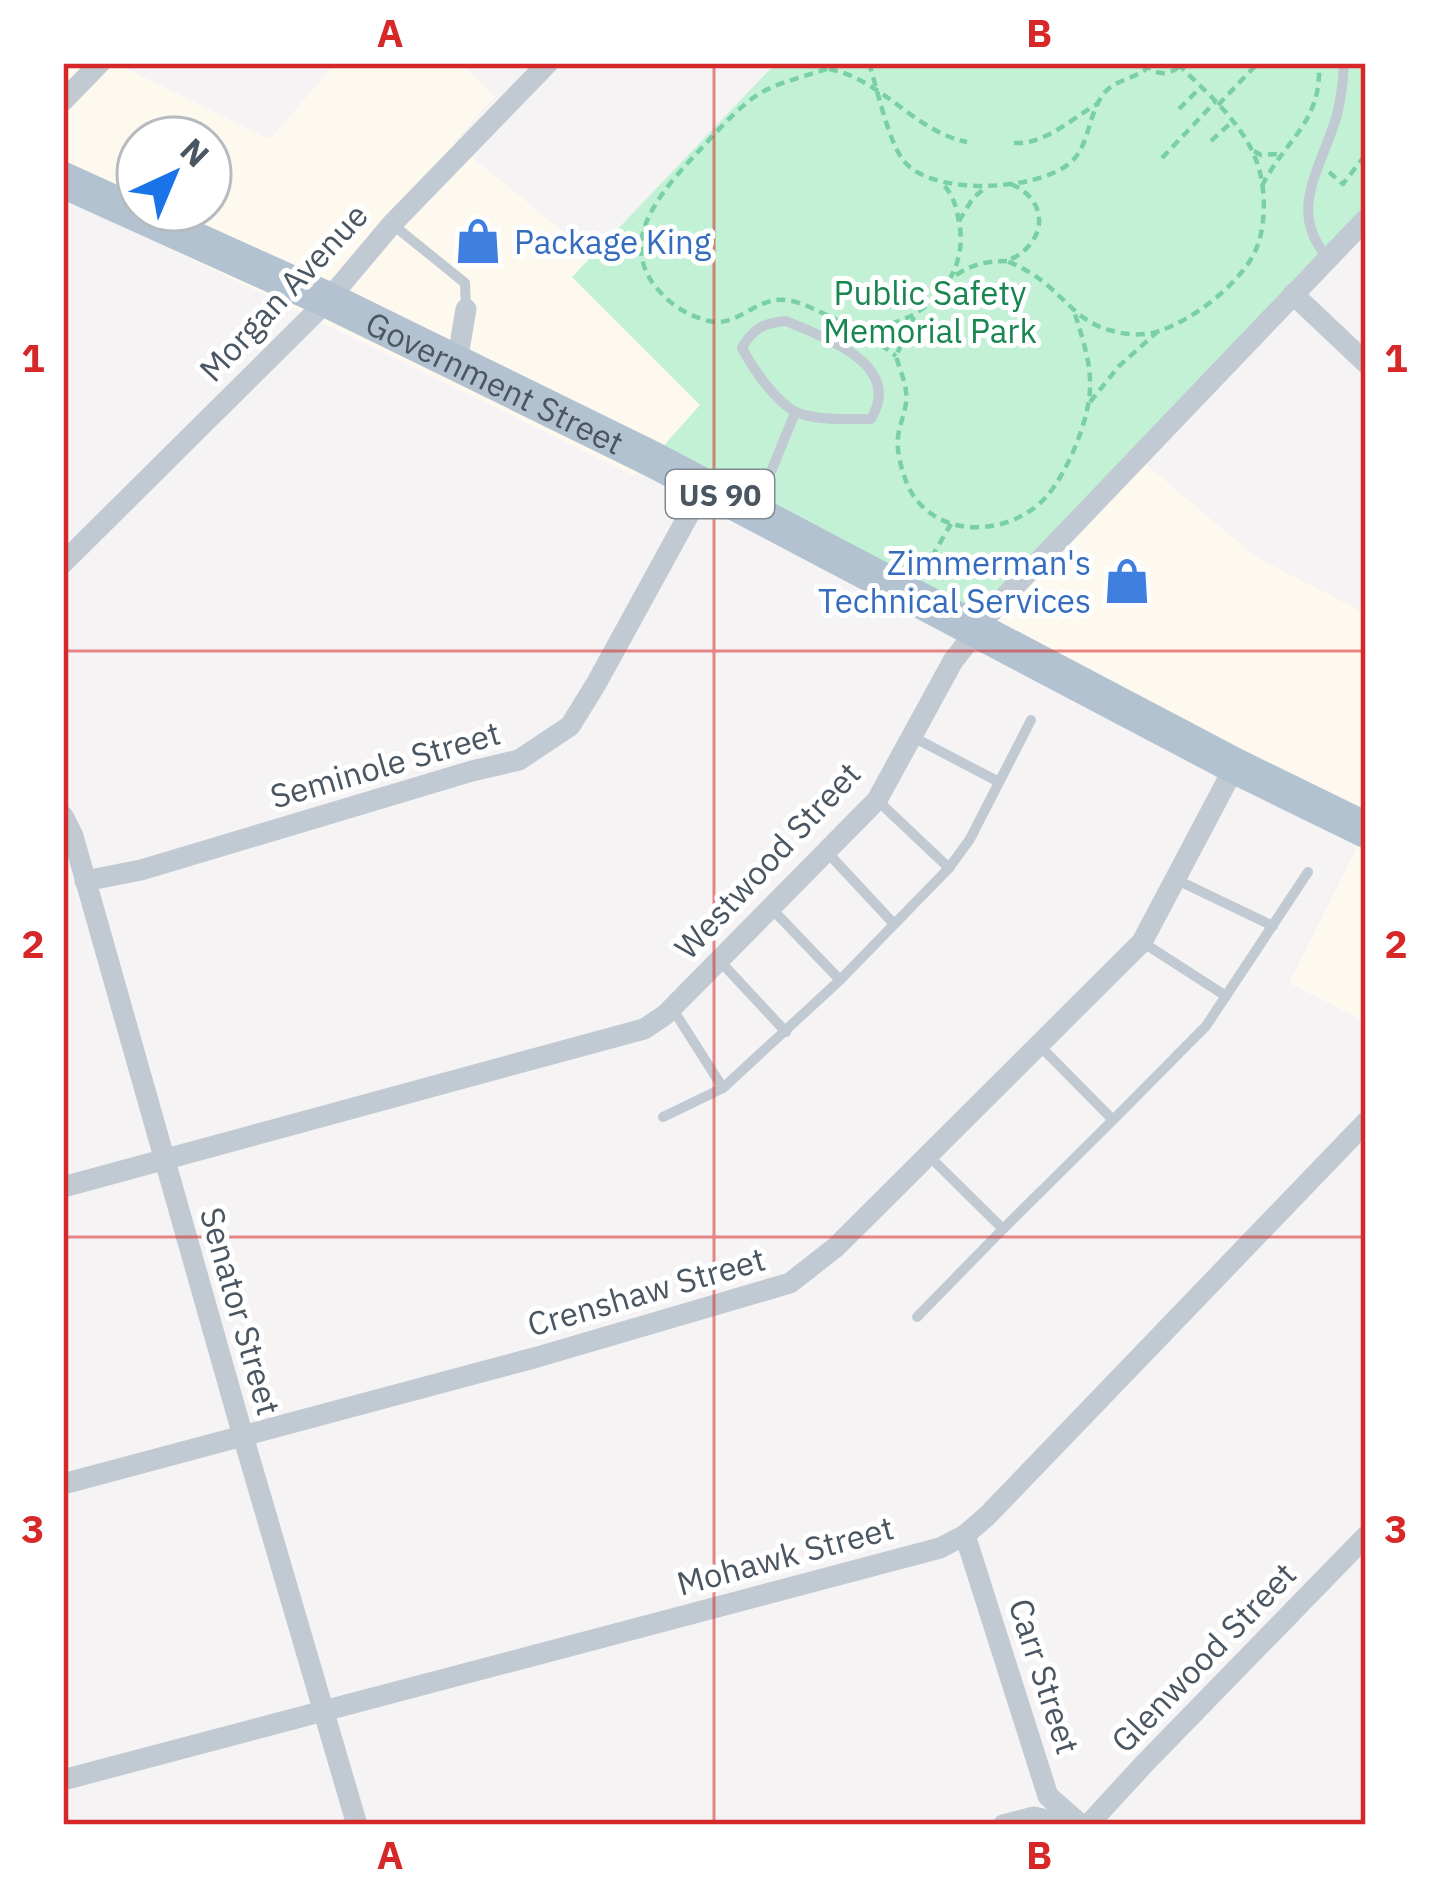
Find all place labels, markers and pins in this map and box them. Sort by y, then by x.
shop icon: Package King [453,216,503,266]
place label: Package King [514,220,712,263]
place label: Zimmerman's Technical Services [818,541,1091,622]
shop icon: Zimmerman's Technical Services [1102,556,1152,606]

